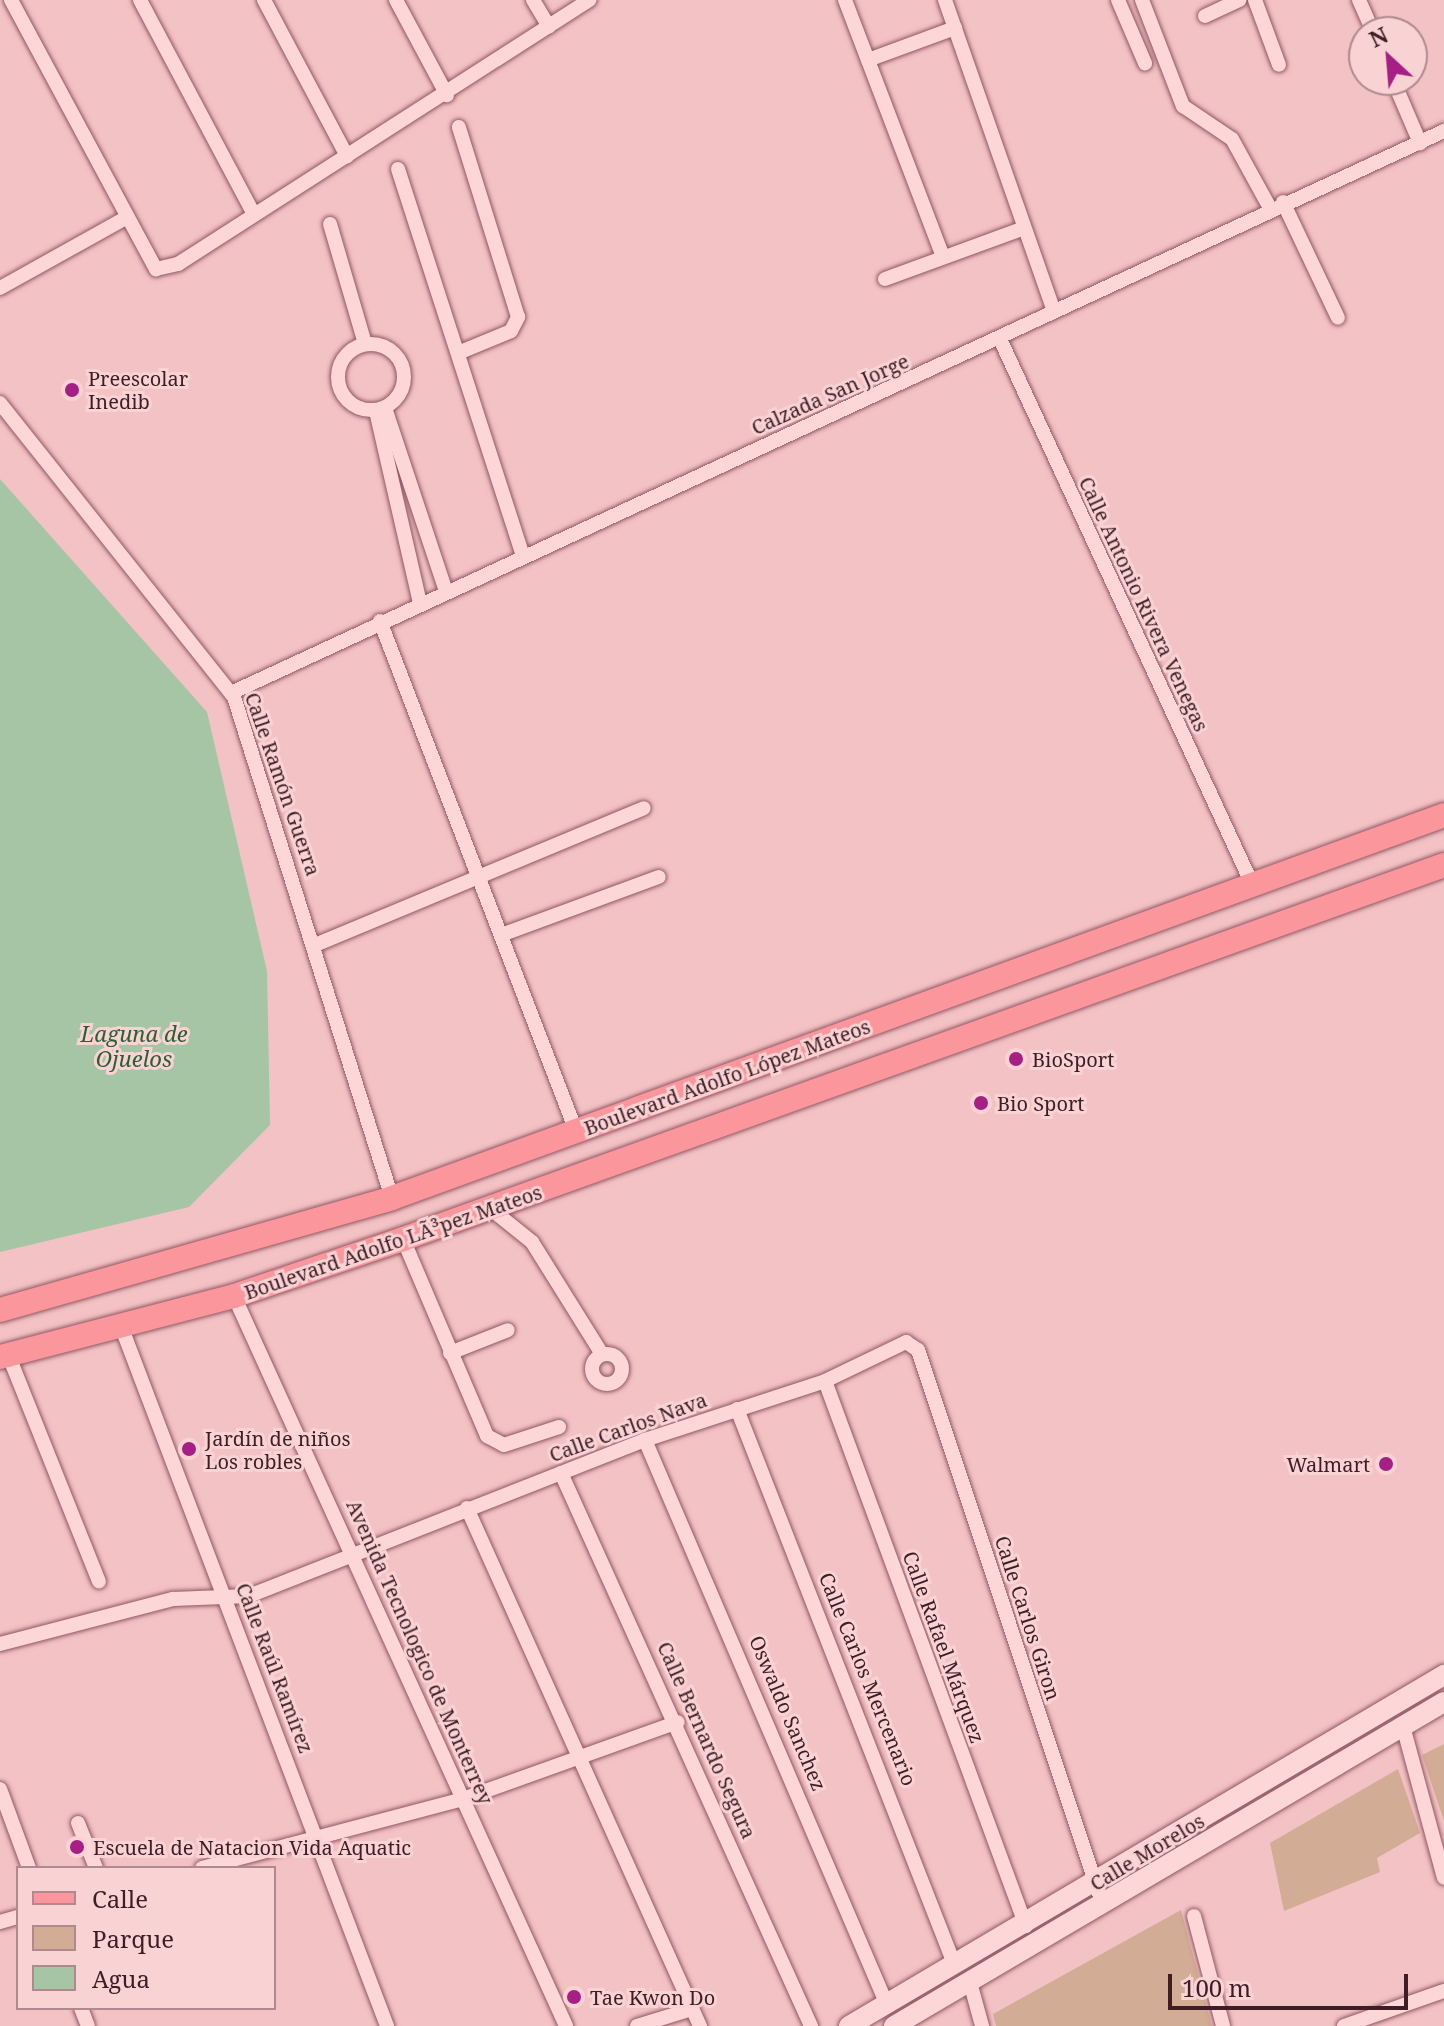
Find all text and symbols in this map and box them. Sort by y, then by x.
north arrow [1348,16,1428,96]
text: N [1364,19,1393,54]
street label: Calzada San Jorge [748,349,912,439]
place label: Preescolar Inedib [88,366,188,413]
marker: Preescolar Inedib [63,381,81,399]
street label: Calle Antonio Rivera Venegas [1074,473,1214,735]
street label: Calle Ramón Guerra [240,689,326,879]
street label: Boulevard Adolfo López Mateos [581,1014,873,1140]
water label: Laguna de Ojuelos [80,1020,188,1072]
place label: BioSport [1032,1047,1114,1071]
marker: BioSport [1007,1050,1025,1068]
place label: Bio Sport [997,1091,1084,1115]
marker: Bio Sport [972,1094,990,1112]
street label: Boulevard Adolfo LÃ³pez Mateos [241,1180,545,1304]
street label: Calle Carlos Nava [546,1387,710,1467]
place label: Jardín de niños Los robles [205,1426,351,1473]
marker: Jardín de niños Los robles [180,1440,198,1458]
place label: Walmart [1286,1452,1370,1476]
marker: Walmart [1377,1455,1395,1473]
street label: Avenida Tecnologico de Monterrey [342,1496,498,1808]
street label: Calle Carlos Giron [990,1533,1066,1703]
street label: Calle Rafael Márquez [898,1548,990,1746]
street label: Calle Carlos Mercenario [814,1569,922,1789]
street label: Calle Raúl Ramírez [231,1580,319,1756]
street label: Oswaldo Sanchez [745,1632,831,1794]
street label: Calle Bernardo Segura [653,1638,761,1842]
street label: Calle Morelos [1086,1808,1208,1896]
place label: Escuela de Natacion Vida Aquatic [93,1835,411,1859]
marker: Escuela de Natacion Vida Aquatic [68,1838,86,1856]
legend [16,1866,276,2010]
text: Calle [92,1882,148,1915]
text: Parque [92,1922,174,1955]
scale bar [1172,1958,1412,2008]
text: Agua [92,1962,150,1995]
text: 100 m [1182,1971,1251,2004]
place label: Tae Kwon Do [590,1985,715,2009]
marker: Tae Kwon Do [565,1988,583,2006]

